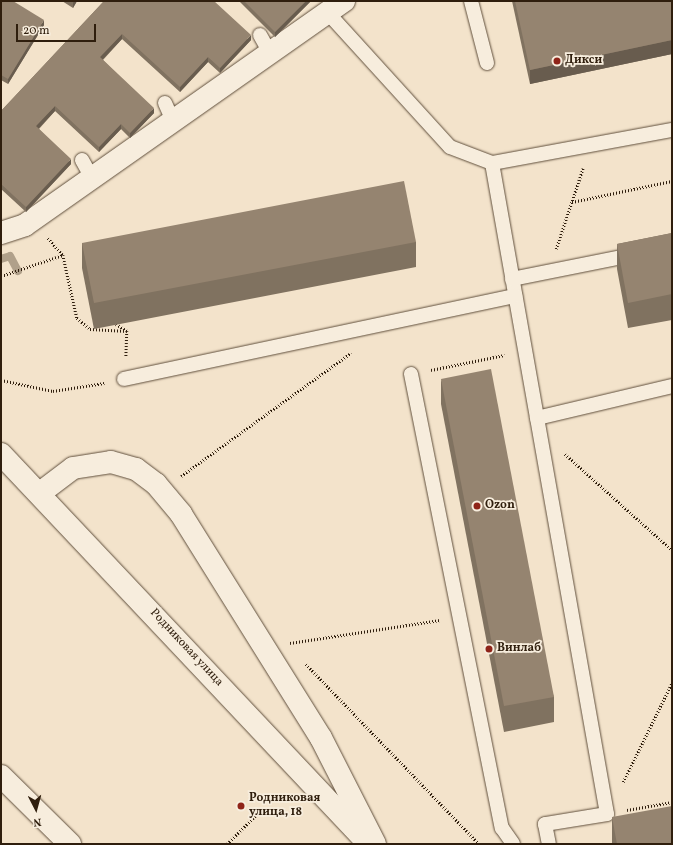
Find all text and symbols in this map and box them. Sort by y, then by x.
scale bar [18,16,98,42]
text: 20 m [23,23,50,39]
place label: Дикси [565,54,602,68]
marker: Дикси [552,56,562,66]
place label: Ozon [485,499,515,513]
marker: Ozon [472,501,482,511]
street label: Родниковая улица [146,606,226,690]
place label: Винлаб [497,642,541,656]
marker: Винлаб [484,644,494,654]
north arrow [16,789,56,829]
place label: Родниковая улица, 18 [249,792,320,820]
marker: Родниковая улица, 18 [236,801,246,811]
text: N [33,814,42,829]

